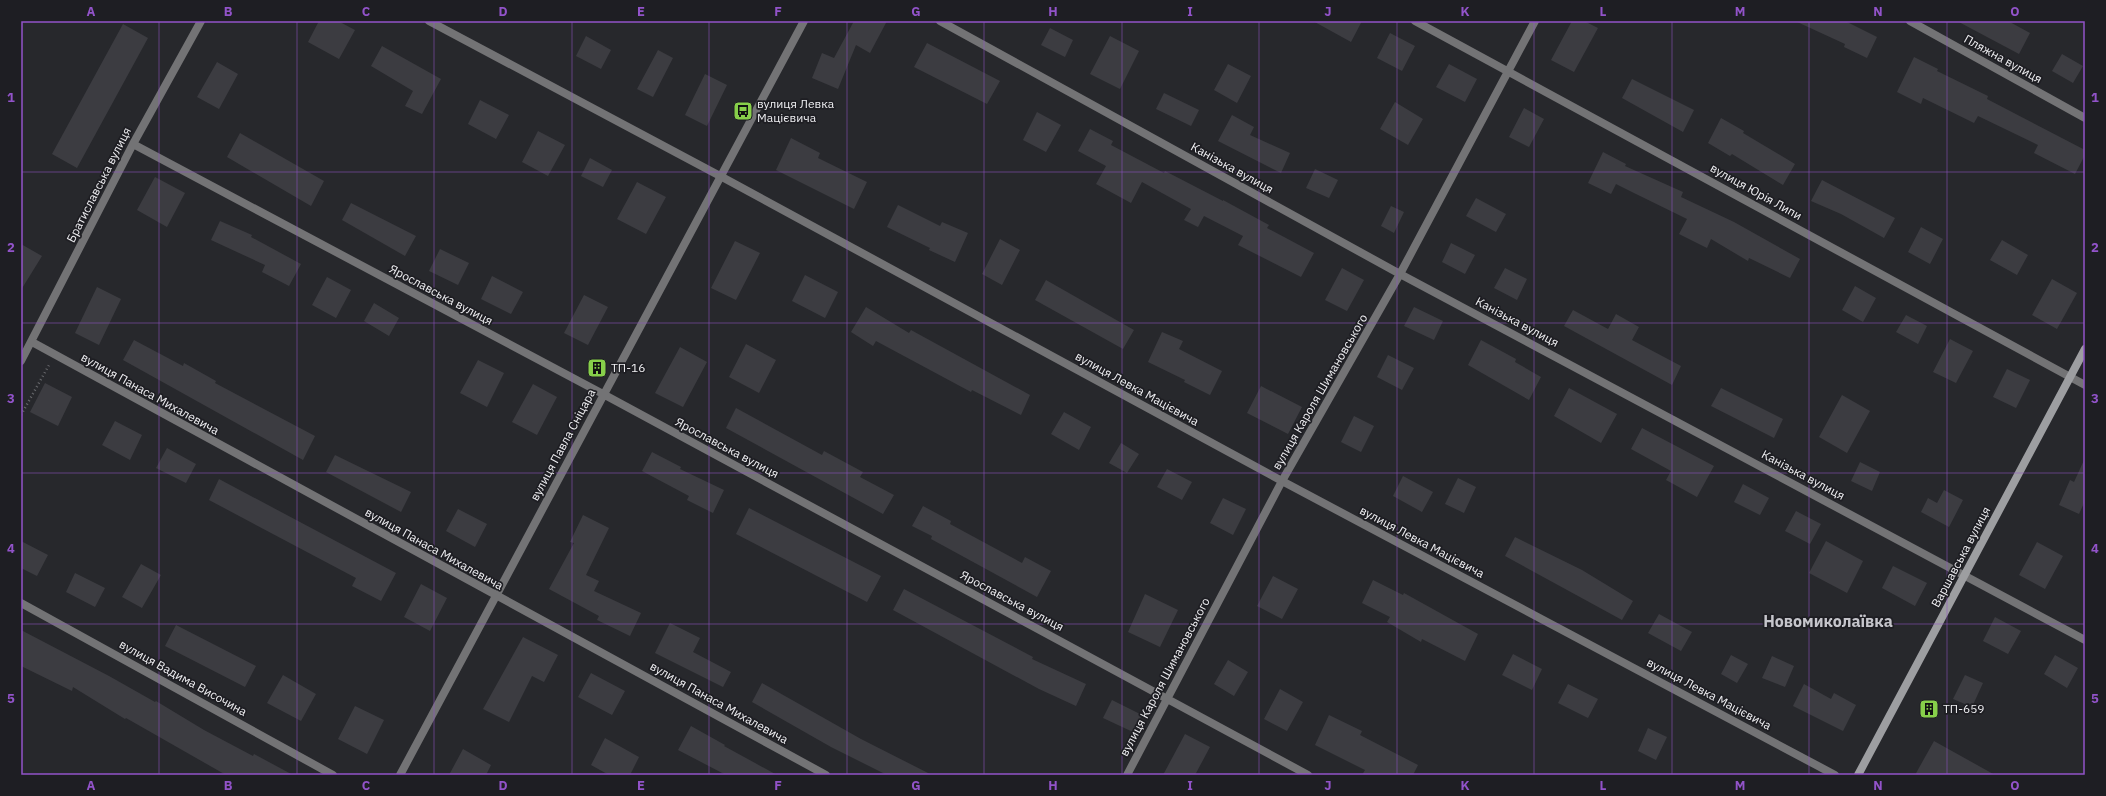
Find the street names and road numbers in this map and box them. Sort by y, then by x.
street label: Пляжна вулиця [1962,31,2045,86]
street label: Братиславська вулиця [63,125,134,245]
street label: Канізька вулиця [1188,139,1276,196]
street label: вулиця Юрія Липи [1708,160,1805,223]
street label: Ярославська вулиця [387,261,496,328]
street label: Канізька вулиця [1473,293,1561,350]
street label: вулиця Кароля Шимановського [1269,311,1371,472]
street label: вулиця Левка Мацієвича [1073,348,1202,429]
street label: вулиця Панаса Михалевича [79,349,222,438]
street label: вулиця Павла Сніцара [527,386,599,503]
street label: Ярославська вулиця [673,414,782,481]
street label: Канізька вулиця [1759,446,1847,503]
street label: вулиця Левка Мацієвича [1357,502,1488,581]
street label: вулиця Панаса Михалевича [363,504,506,593]
street label: Варшавська вулиця [1928,504,1993,610]
street label: Ярославська вулиця [958,567,1067,634]
street label: вулиця Кароля Шимановського [1116,595,1213,759]
street label: вулиця Вадима Височина [117,636,250,719]
street label: вулиця Левка Мацієвича [1644,654,1775,733]
street label: вулиця Панаса Михалевича [648,658,791,747]

